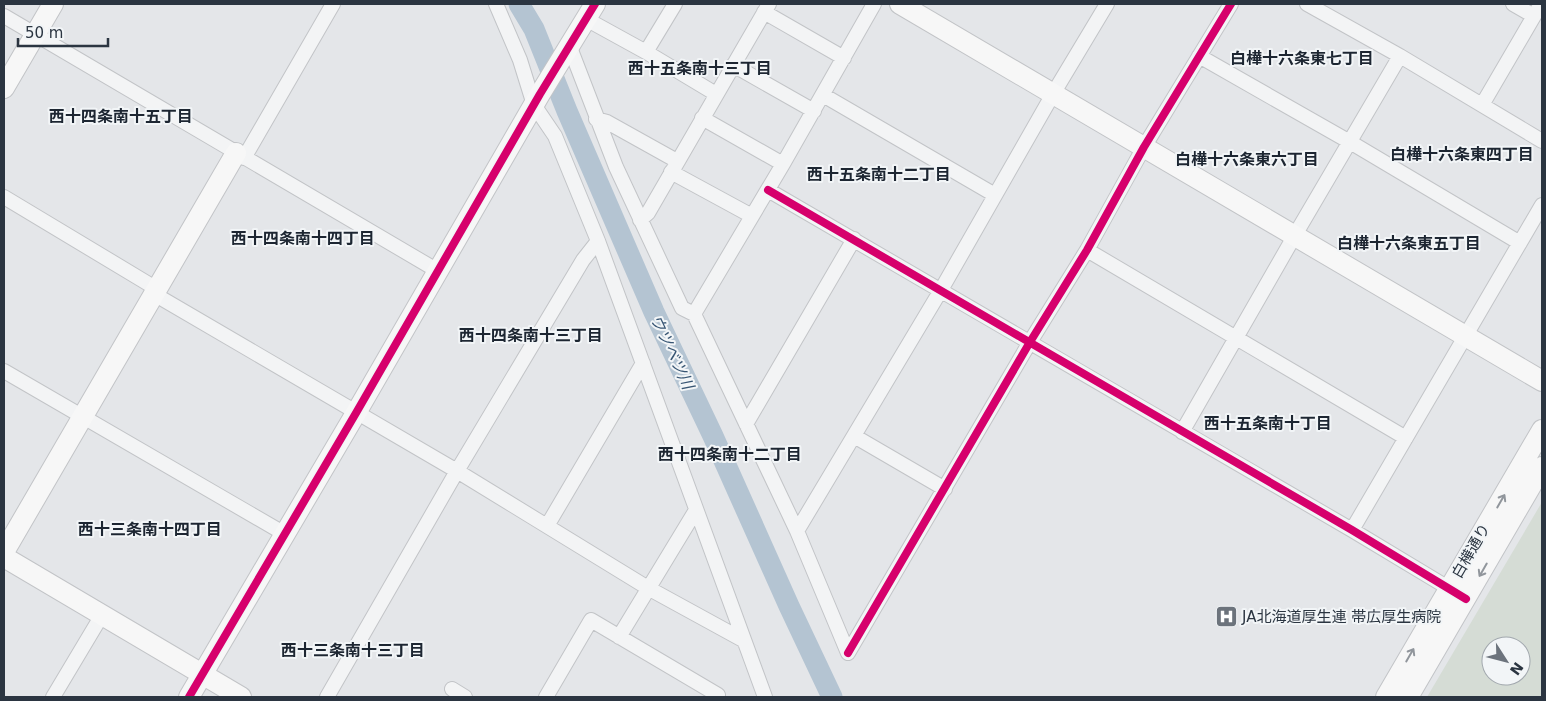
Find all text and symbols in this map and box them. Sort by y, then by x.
scale bar [18,15,108,47]
text: 50 m [25,24,63,42]
district label: 白樺十六条東七丁目 [1230,49,1374,68]
district label: 西十五条南十三丁目 [628,59,772,78]
district label: 西十四条南十五丁目 [49,107,193,126]
district label: 白樺十六条東四丁目 [1390,145,1534,164]
district label: 白樺十六条東六丁目 [1175,150,1319,169]
district label: 西十五条南十二丁目 [807,165,951,184]
district label: 西十四条南十四丁目 [231,229,375,248]
district label: 白樺十六条東五丁目 [1337,234,1481,253]
water label: ウツベツ川 [646,312,698,394]
district label: 西十四条南十三丁目 [459,326,603,345]
district label: 西十五条南十丁目 [1204,414,1332,433]
district label: 西十四条南十二丁目 [658,445,802,464]
one-way arrow [1496,495,1506,509]
district label: 西十三条南十四丁目 [78,520,222,539]
street label: 白樺通り [1448,521,1494,581]
one-way arrow [1477,562,1487,576]
hospital icon: JA北海道厚生連 帯広厚生病院 [1214,605,1238,629]
place label: JA北海道厚生連 帯広厚生病院 [1241,608,1441,626]
north arrow [1481,636,1531,686]
district label: 西十三条南十三丁目 [281,641,425,660]
one-way arrow [1406,649,1416,663]
text: N [1507,659,1526,678]

